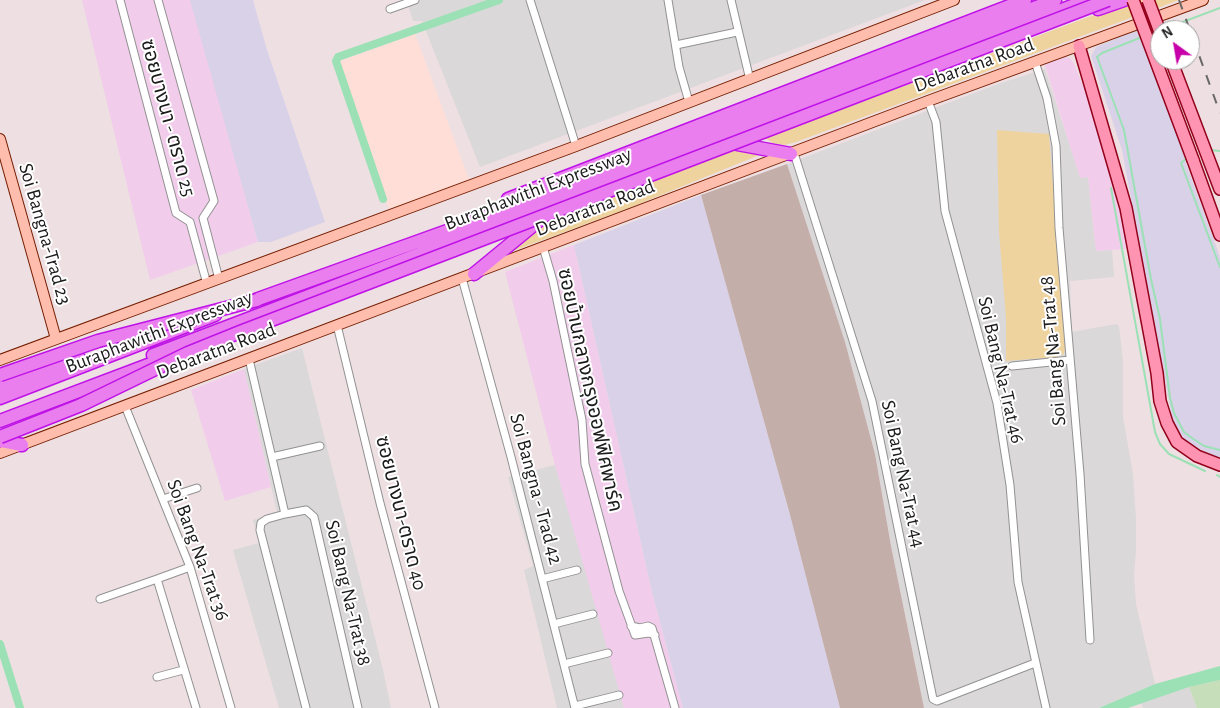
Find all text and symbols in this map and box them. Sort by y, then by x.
north arrow [1150,20,1200,70]
text: N [1160,25,1175,42]
street label: Debaratna Road [911,32,1037,98]
street label: ซอยบางนา - ตราด 25 [135,37,201,199]
street label: Buraphawithi Expressway [441,142,635,236]
street label: Soi Bangna-Trad 23 [13,160,77,308]
street label: Debaratna Road [532,174,658,242]
street label: ซอยบ้านกลางกรุงออฟฟิศพาร์ค [552,266,628,514]
street label: Soi Bang Na-Trat 48 [1035,275,1071,427]
street label: Buraphawithi Expressway [62,285,256,379]
street label: Soi Bang Na-Trat 46 [972,294,1030,446]
street label: Debaratna Road [153,317,279,385]
street label: Soi Bang Na-Trat 44 [876,398,930,550]
street label: Soi Bangna - Trad 42 [504,411,568,567]
street label: ซอยบางนา-ตราด 40 [370,433,432,593]
street label: Soi Bang Na-Trat 36 [161,476,235,624]
street label: Soi Bang Na-Trat 38 [320,518,376,668]

